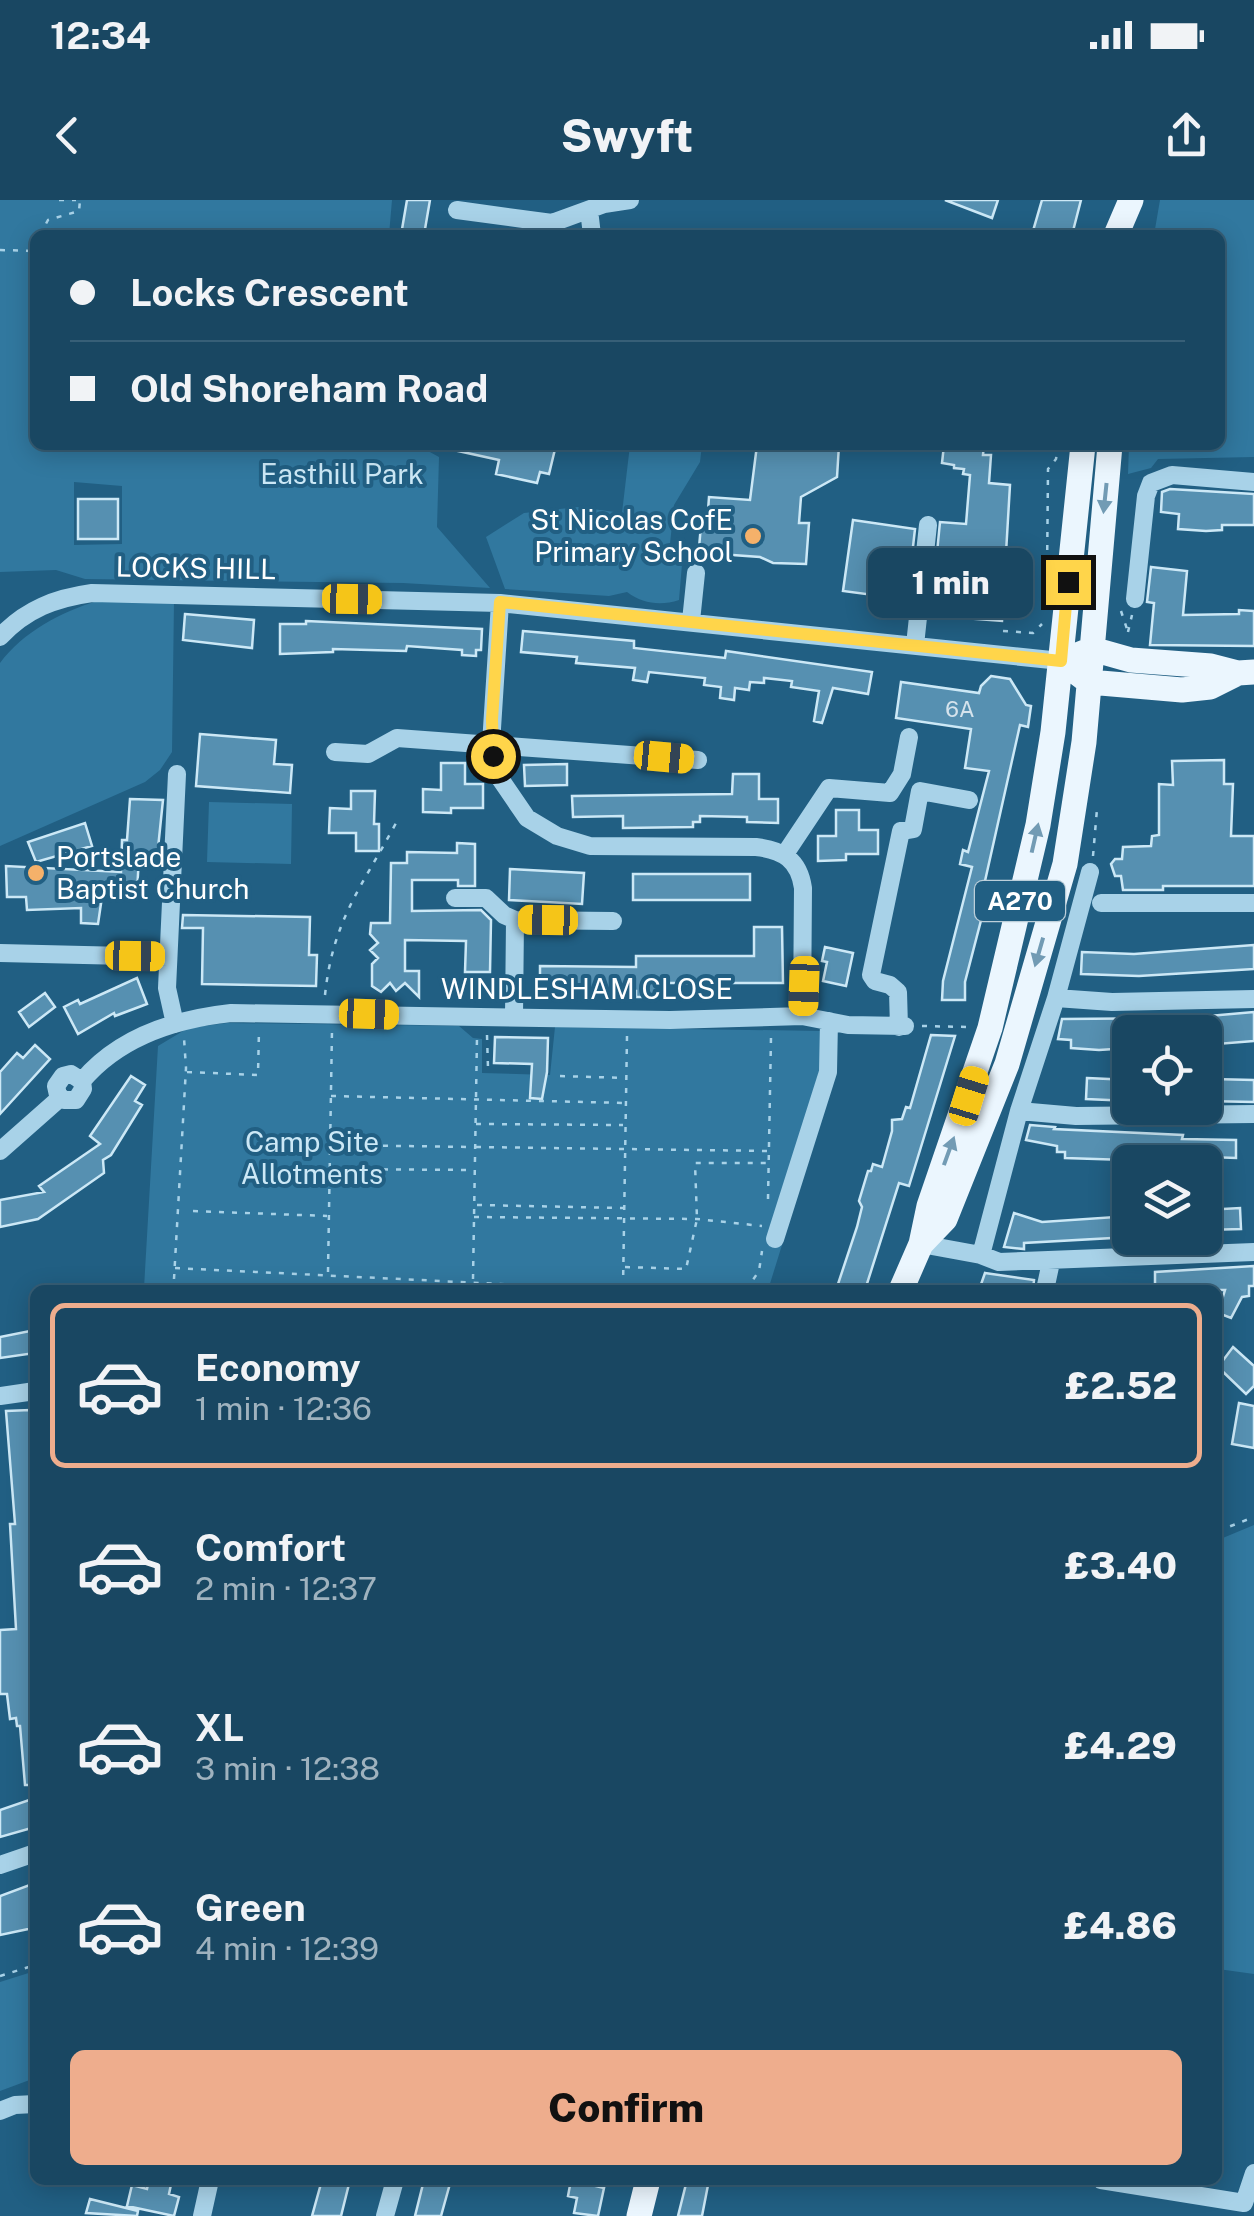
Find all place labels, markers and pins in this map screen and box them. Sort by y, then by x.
place label: St Nicolas CofE Primary School [531,503,733,568]
marker: St Nicolas CofE Primary School [742,525,764,547]
place label: Portslade Baptist Church [56,840,249,905]
marker: Portslade Baptist Church [25,862,47,884]

